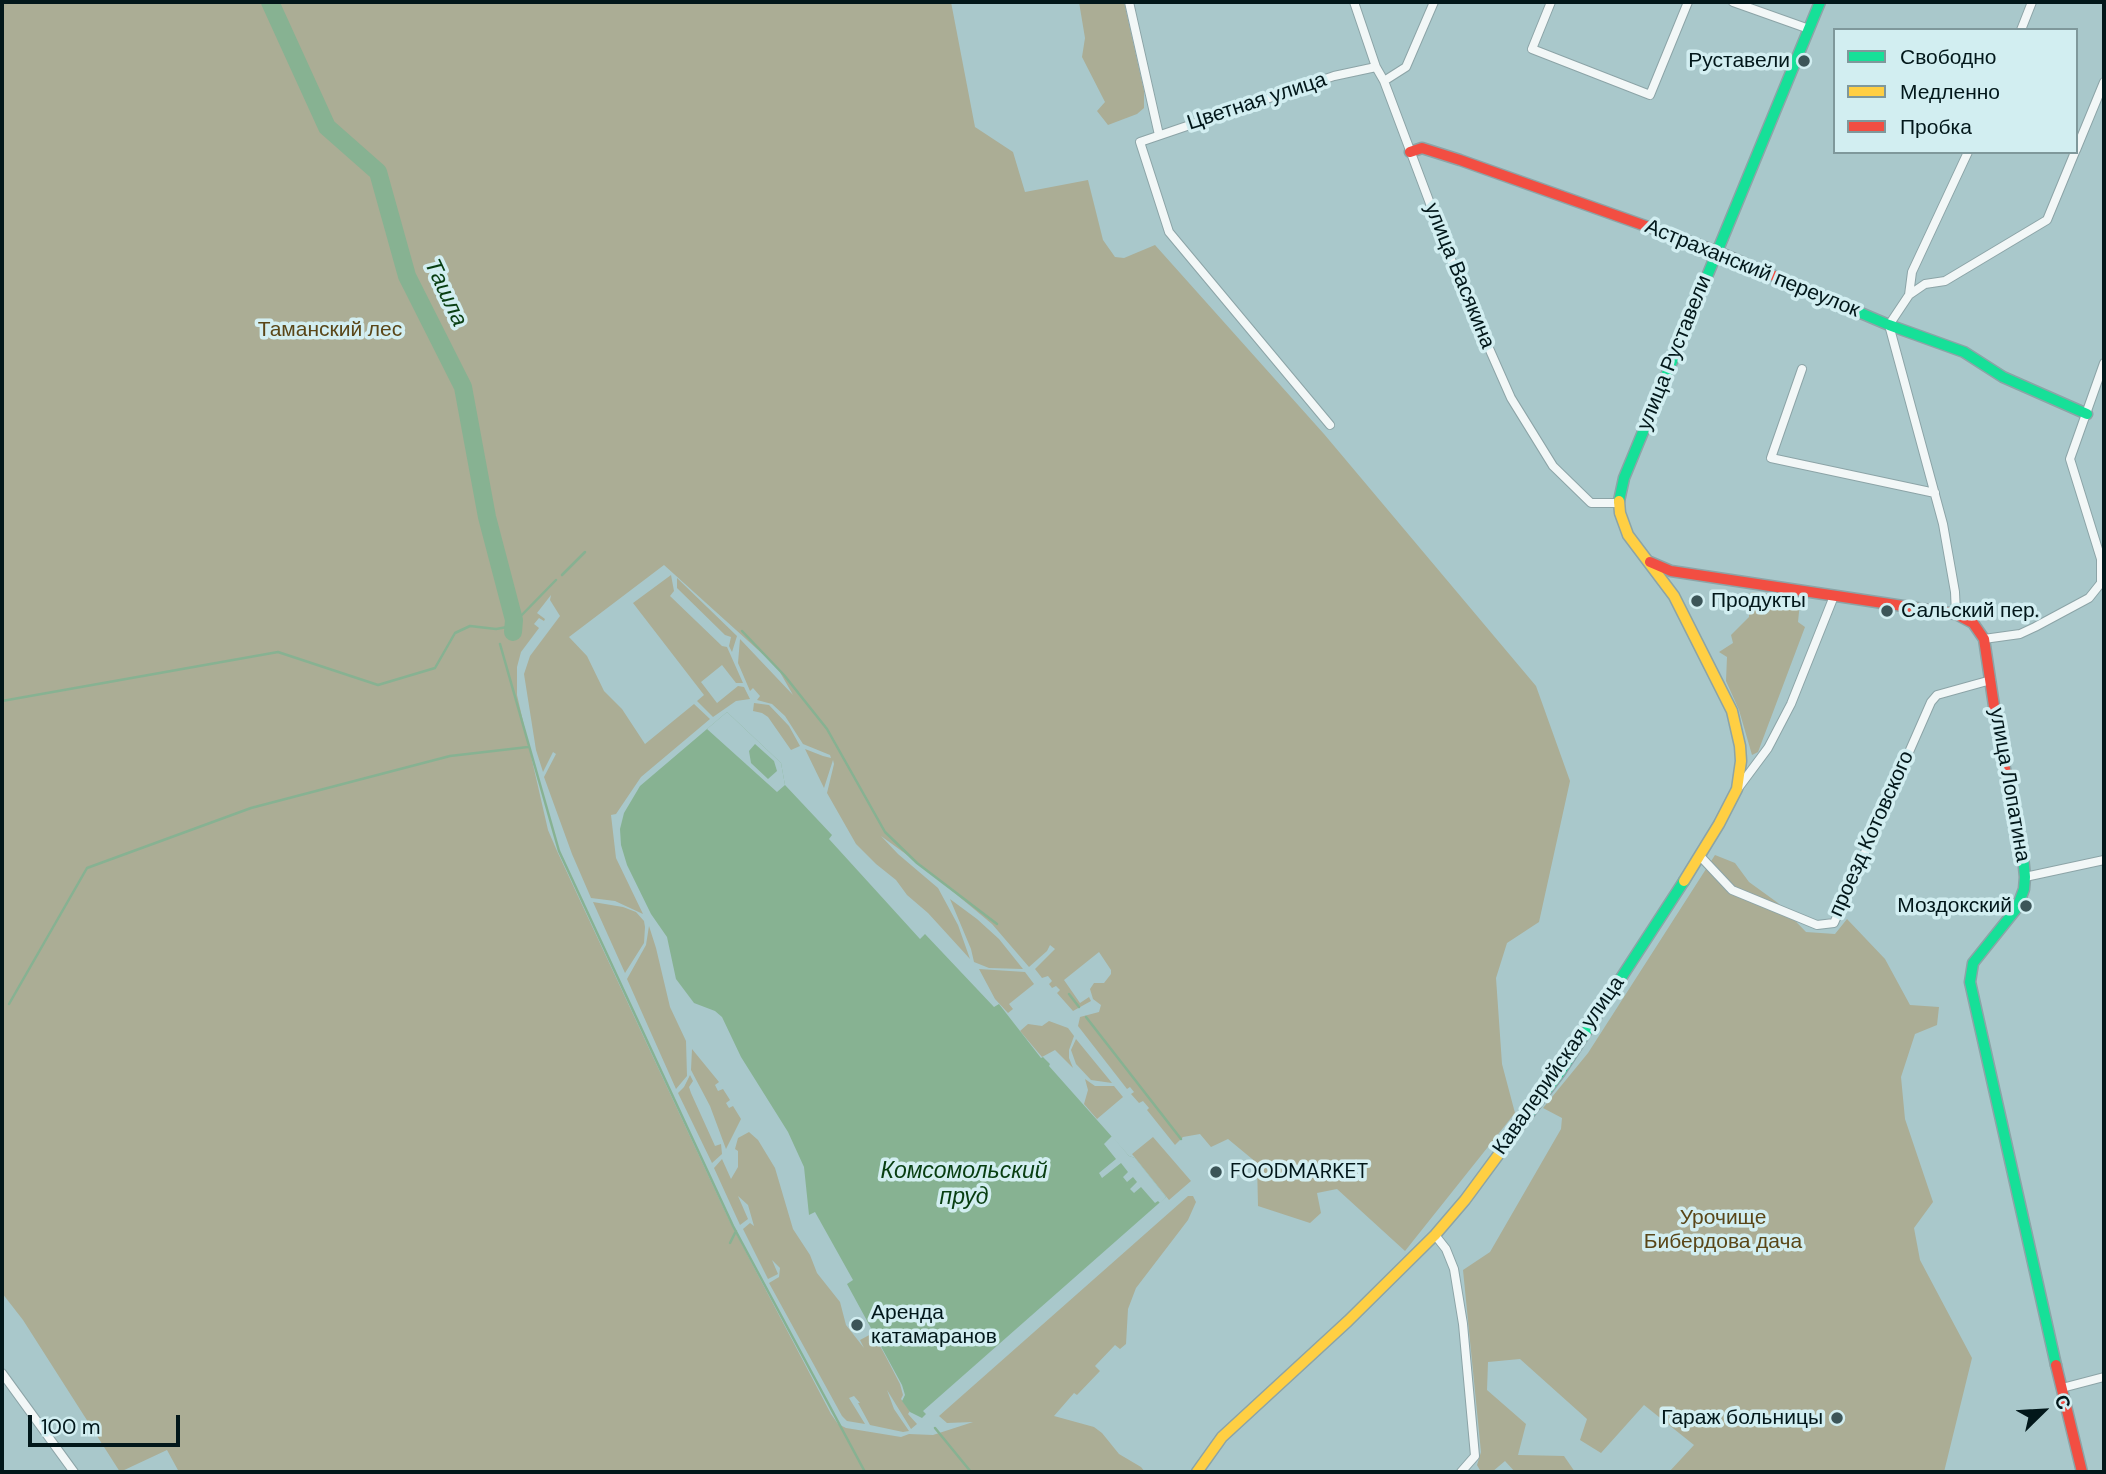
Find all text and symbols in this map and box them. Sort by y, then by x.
legend [1833,28,2078,154]
text: Свободно [1900,43,1997,71]
place label: Руставели [1688,48,1790,74]
marker: Руставели [1796,53,1812,69]
street label: Цветная улица [1184,68,1330,136]
text: Медленно [1900,78,2000,106]
text: Пробка [1900,113,1972,141]
street label: улица Васякина [1418,199,1500,353]
street label: Астраханский переулок [1641,214,1863,324]
water label: Ташла [417,255,473,331]
street label: улица Руставели [1632,272,1718,434]
park label: Таманский лес [258,317,402,343]
place label: Продукты [1711,588,1806,614]
marker: Продукты [1689,593,1705,609]
place label: Сальский пер. [1901,598,2039,624]
marker: Сальский пер. [1879,603,1895,619]
street label: улица Лопатина [1983,706,2035,864]
street label: проезд Котовского [1824,747,1920,921]
place label: Моздокский [1897,893,2012,919]
marker: Моздокский [2018,898,2034,914]
street label: Кавалерийская улица [1488,972,1630,1160]
water label: Комсомольский пруд [880,1158,1048,1212]
place label: FOODMARKET [1230,1159,1368,1185]
marker: FOODMARKET [1208,1164,1224,1180]
park label: Урочище Бибердова дача [1644,1205,1802,1255]
place label: Аренда катамаранов [871,1300,997,1350]
marker: Аренда катамаранов [849,1317,865,1333]
north arrow [2008,1376,2078,1446]
text: С [2048,1391,2077,1414]
scale bar [32,1400,184,1444]
place label: Гараж больницы [1661,1405,1823,1431]
marker: Гараж больницы [1829,1410,1845,1426]
text: 100 m [41,1413,101,1441]

